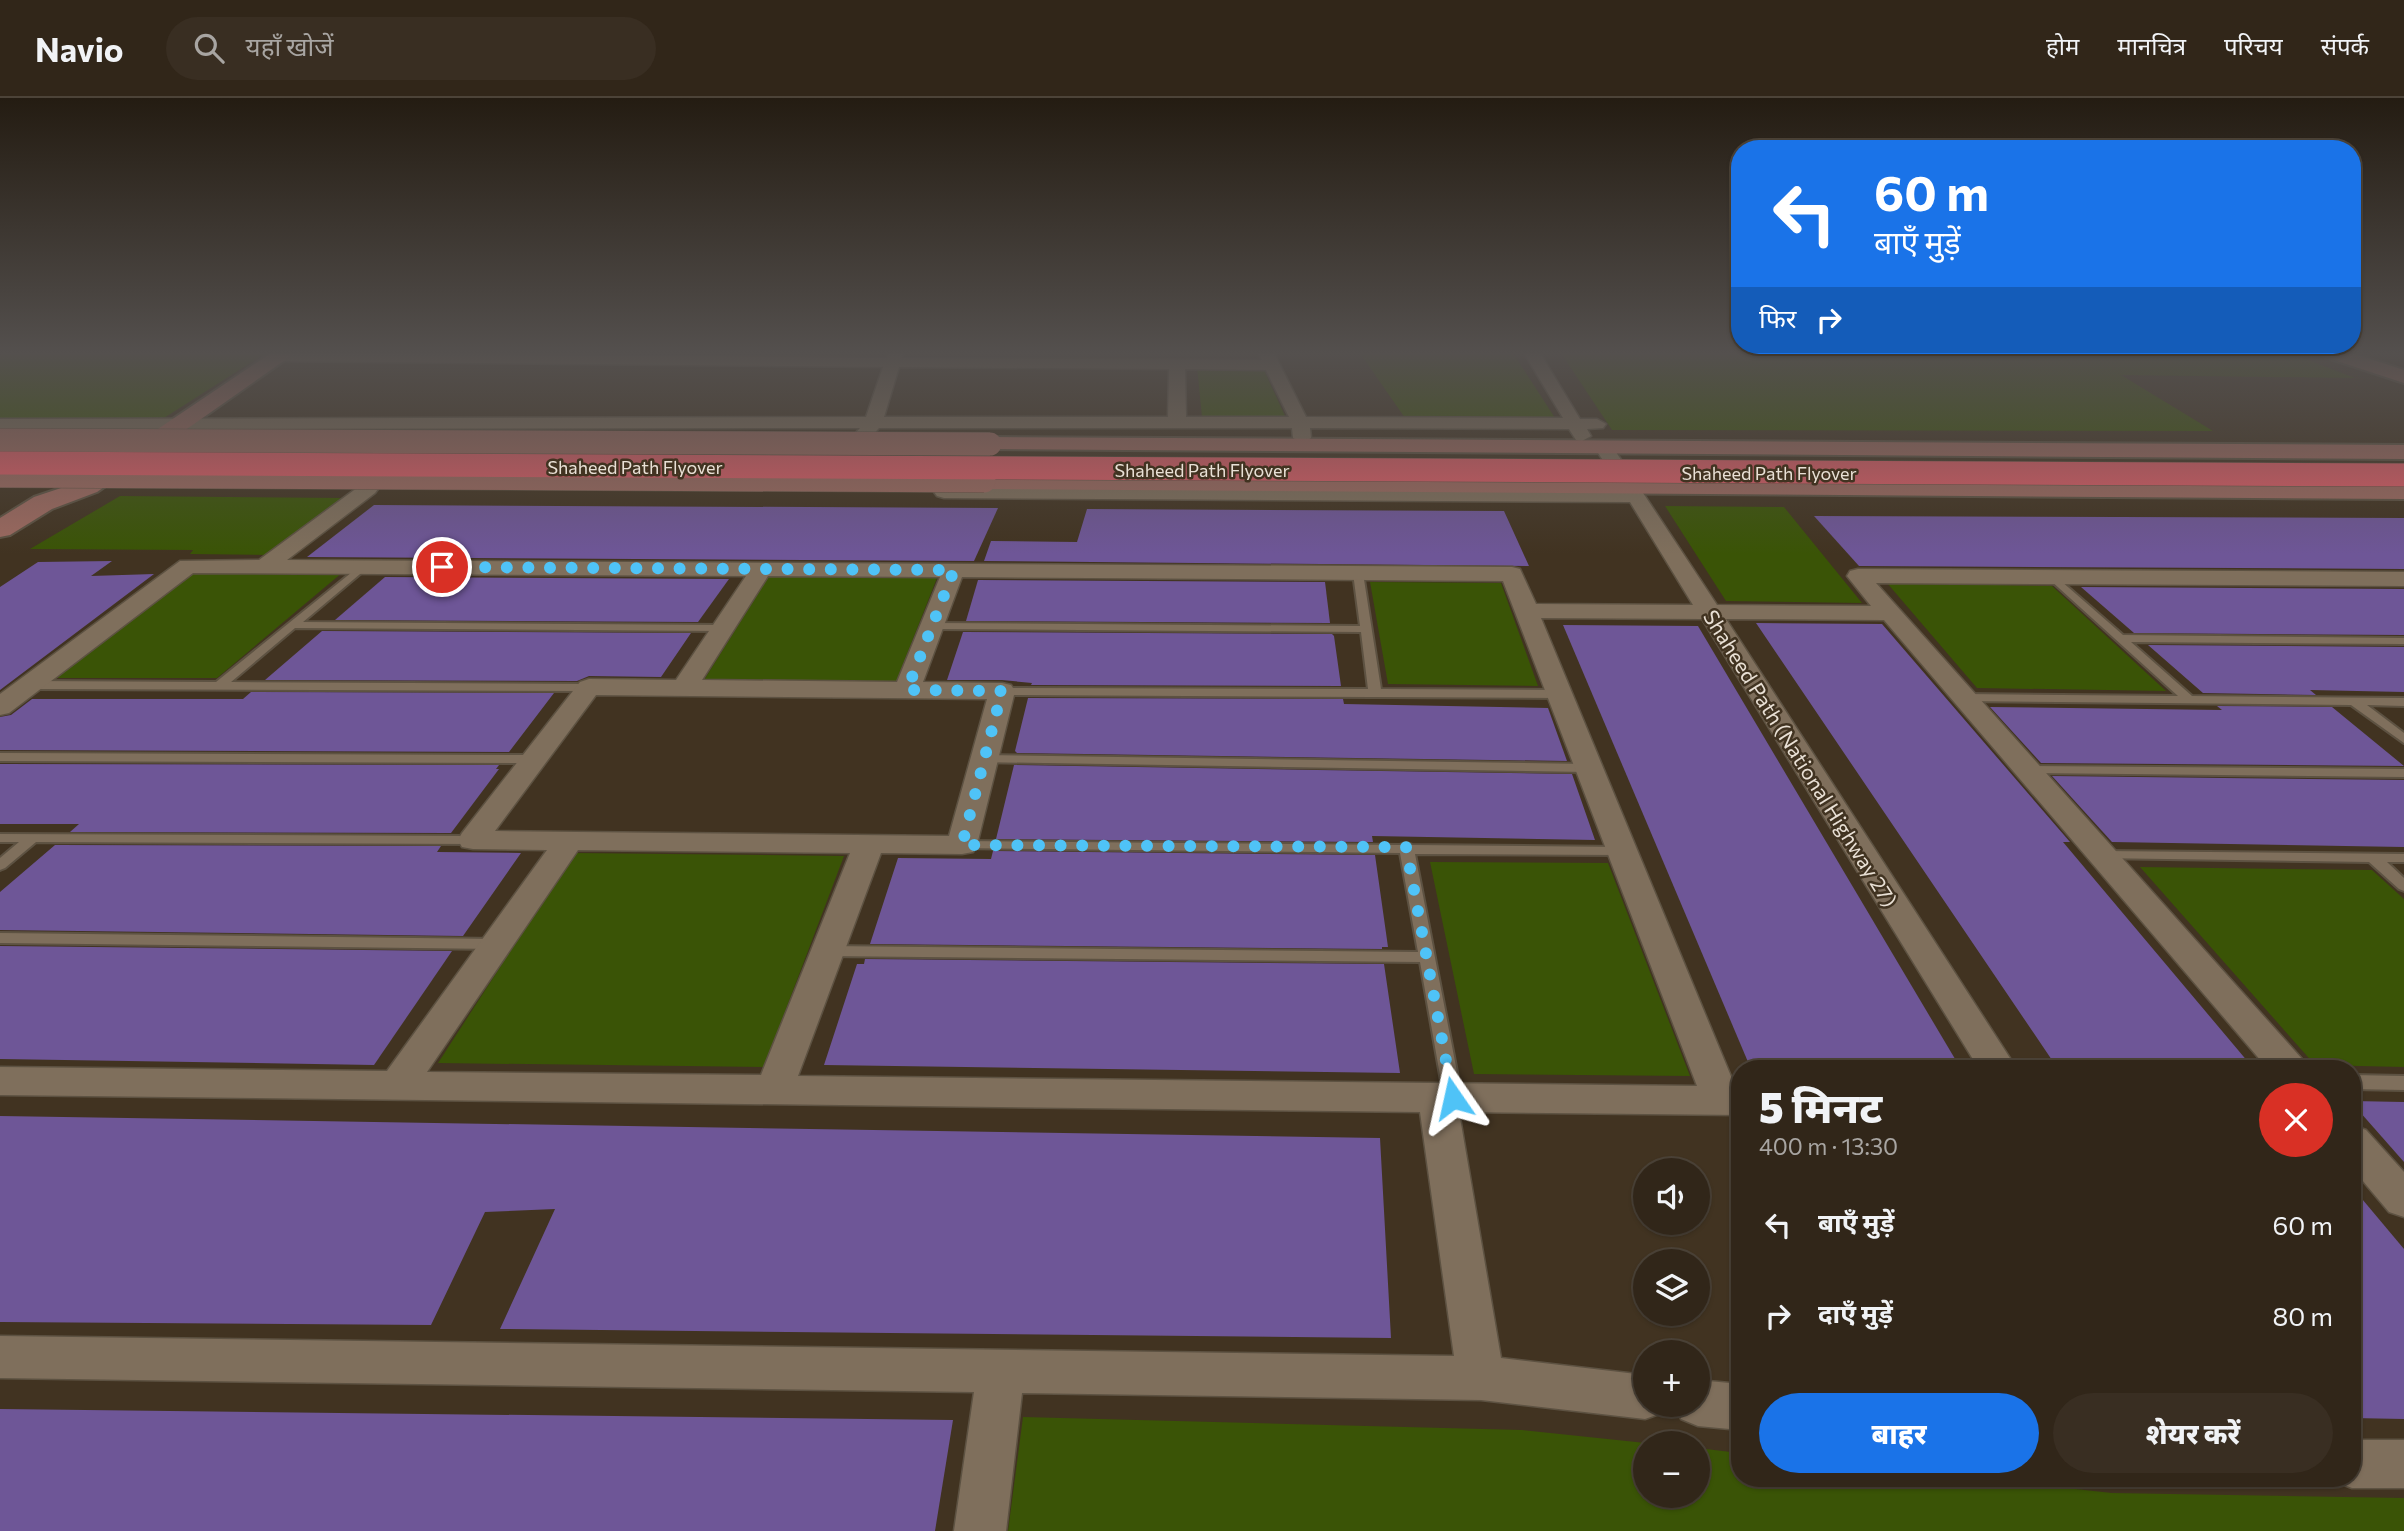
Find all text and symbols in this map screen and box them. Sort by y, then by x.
search box [166,17,656,80]
text: Navio [35,28,124,69]
icon: search [190,29,228,67]
text: यहाँ खोजें [246,30,333,61]
text: होम [2046,31,2079,60]
text: मानचित्र [2117,31,2186,60]
text: परिचय [2224,31,2283,60]
text: संपर्क [2321,31,2369,60]
text: 60 m [1874,161,1989,221]
icon: left [1759,168,1850,259]
text: बाएँ मुड़ें [1874,221,1961,261]
icon: right [1810,301,1848,339]
text: फिर [1759,302,1796,333]
street label: Shaheed Path Flyover [547,456,723,478]
street label: Shaheed Path Flyover [1114,459,1290,481]
street label: Shaheed Path Flyover [1681,462,1857,484]
pin [412,537,472,597]
icon: arrive [423,548,461,586]
street label: Shaheed Path (National Highway 27) [1699,605,1903,911]
position arrow [1416,1061,1490,1135]
text: 5 मिनट [1759,1080,1882,1132]
button: close [2259,1083,2333,1157]
text: 400 m · 13:30 [1759,1132,1898,1160]
map controls [1633,1158,1710,1508]
button: sound [1633,1158,1710,1235]
icon: left [1759,1206,1797,1244]
text: बाएँ मुड़ें [1818,1206,1894,1237]
text: 60 m [2273,1209,2333,1240]
button: layers [1633,1249,1710,1326]
icon: right [1759,1297,1797,1335]
text: दाएँ मुड़ें [1818,1297,1893,1328]
text: 80 m [2273,1300,2333,1331]
button: + [1633,1340,1710,1417]
button: बाहर [1759,1393,2039,1473]
button: शेयर करें [2053,1393,2333,1473]
button: − [1633,1431,1710,1508]

